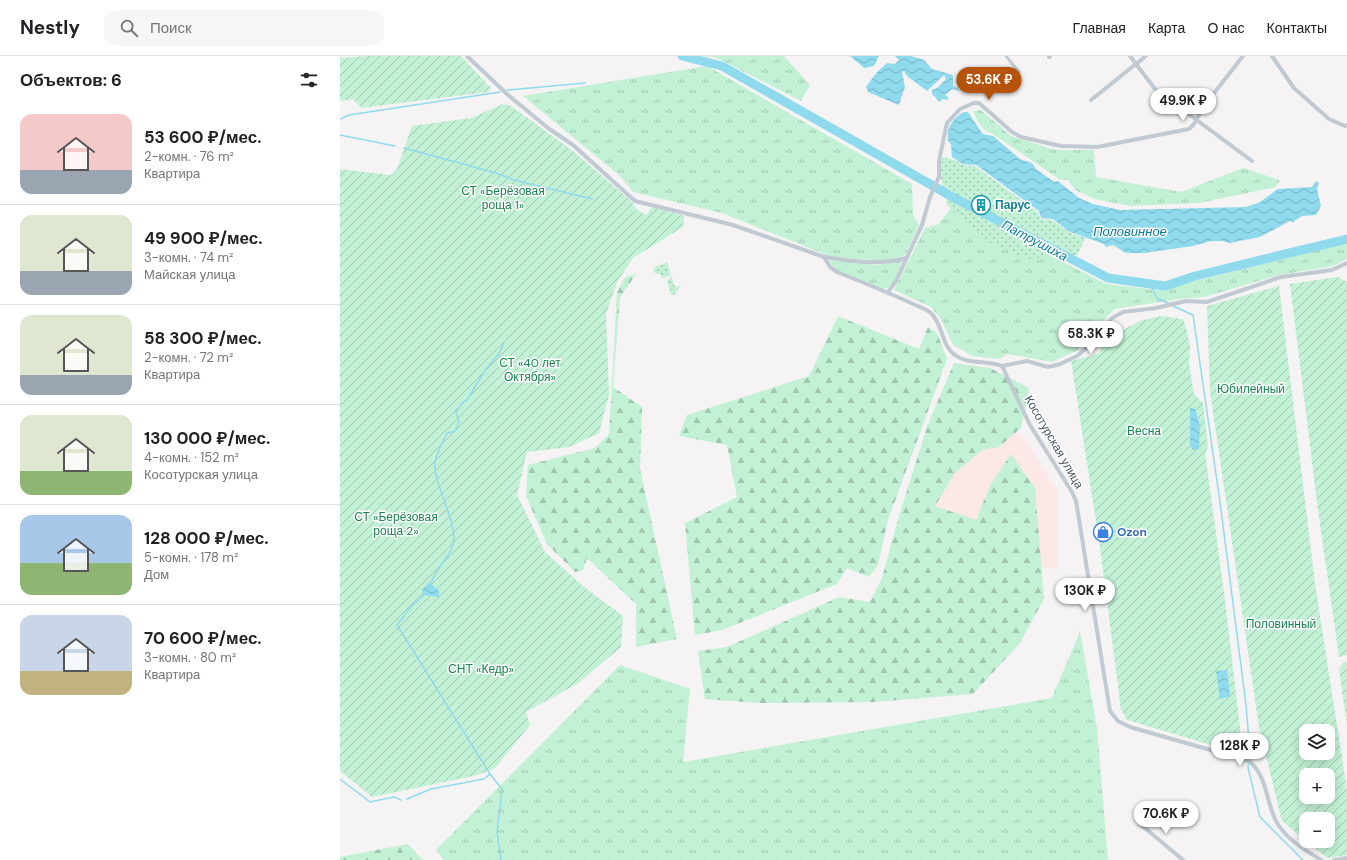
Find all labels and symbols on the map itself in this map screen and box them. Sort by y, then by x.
pin: 53.6K ₽ [952,67,1026,101]
pin: 49.9K ₽ [1146,88,1220,122]
park label: СТ «Берёзовая роща 1» [461,183,545,213]
building icon: Парус [970,194,992,216]
place label: Парус [995,197,1031,213]
water label: Патрушиха [999,216,1071,265]
water label: Половинное [1093,223,1167,240]
pin: 58.3K ₽ [1054,321,1128,355]
park label: СТ «40 лет Октября» [499,355,561,385]
park label: Юбилейный [1217,381,1285,397]
street label: Косотурская улица [1021,392,1087,492]
park label: Весна [1127,423,1161,439]
park label: СТ «Берёзовая роща 2» [354,509,438,539]
shop icon: Ozon [1092,521,1114,543]
place label: Ozon [1117,524,1147,540]
pin: 130K ₽ [1052,578,1118,612]
park label: Половинный [1246,616,1316,632]
park label: СНТ «Кедр» [448,661,514,677]
pin: 128K ₽ [1207,733,1273,767]
pin: 70.6K ₽ [1129,801,1203,835]

